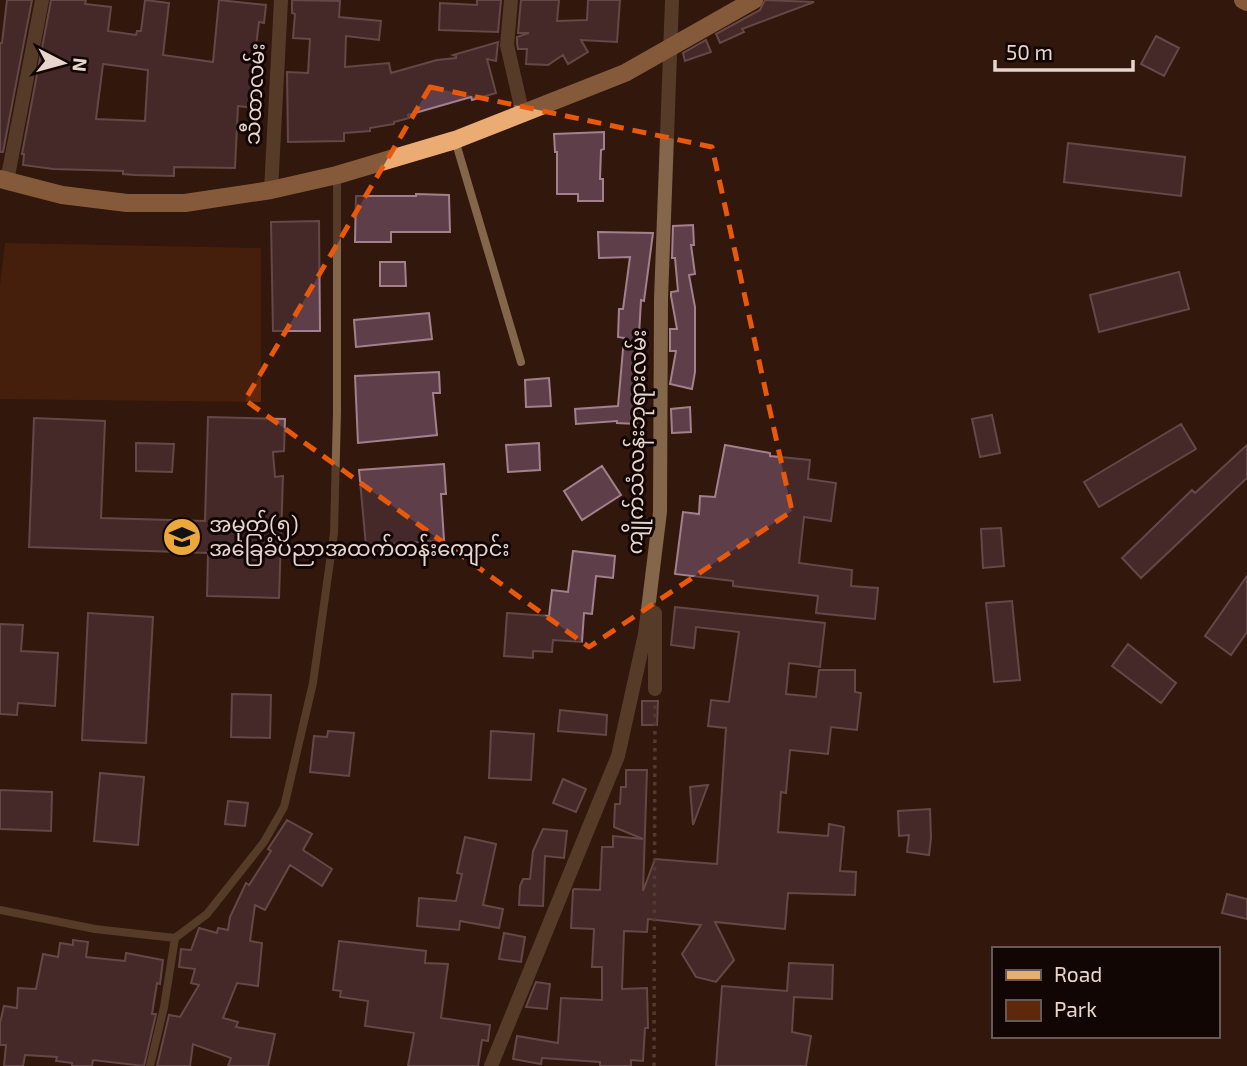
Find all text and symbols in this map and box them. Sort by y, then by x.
north arrow [28,28,98,98]
scale bar [995,28,1133,72]
text: 50 m [1006,39,1053,64]
street label: သီထာလမ်း [236,42,269,145]
text: N [68,57,93,73]
street label: ကျိုက်သံလန်းဘုရားလမ်း [619,329,657,555]
place label: အမုတ်(၅) အခြေခံပညာအထက်တန်းကျောင်း [209,509,510,567]
school or university icon: အမုတ်(၅) အခြေခံပညာအထက်တန်းကျောင်း [161,516,203,558]
legend [992,947,1219,1038]
text: Road [1054,961,1102,986]
text: Park [1054,996,1097,1021]

